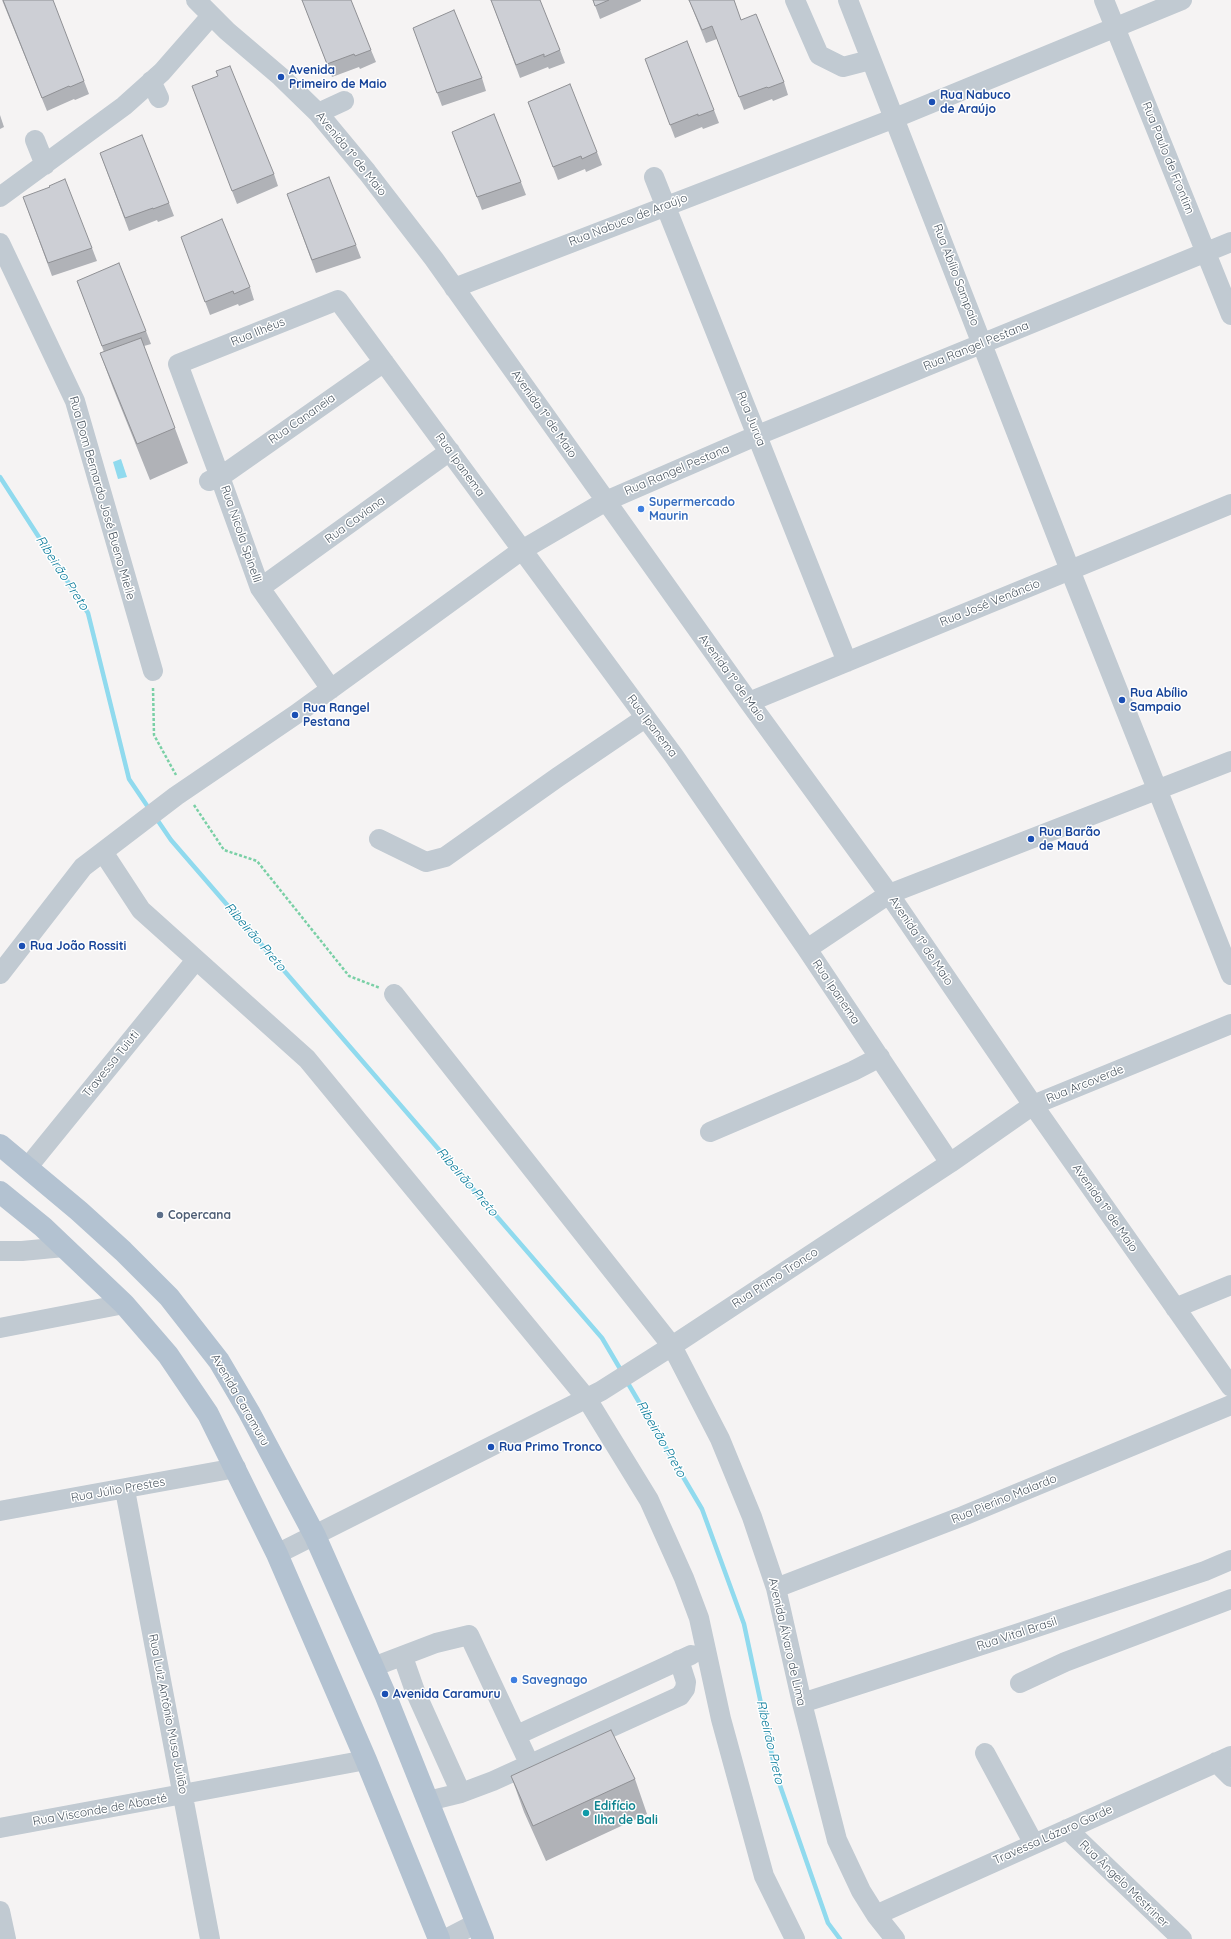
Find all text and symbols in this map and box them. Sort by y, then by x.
place label: Avenida Primeiro de Maio [289,63,387,91]
marker: Avenida Primeiro de Maio [276,72,286,82]
place label: Rua Nabuco de Araújo [940,88,1011,116]
marker: Rua Nabuco de Araújo [927,97,937,107]
street label: Rua Paulo de Frontim [1139,100,1197,216]
street label: Avenida 1º de Maio [313,109,389,199]
street label: Rua Nabuco de Araújo [567,191,689,249]
street label: Rua Abílio Sampaio [930,222,982,328]
street label: Rua Ilhéus [229,315,287,349]
street label: Rua Rangel Pestana [921,318,1031,374]
street label: Avenida 1º de Maio [508,367,580,461]
street label: Rua Jurua [734,390,768,448]
street label: Rua Cananeia [266,391,338,447]
street label: Rua Dom Bernardo José Bueno Mielle [66,395,138,601]
street label: Rua Ipanema [432,431,488,499]
street label: Rua Rangel Pestana [622,441,732,499]
street label: Rua Nicola Spinelli [218,484,264,584]
street label: Rua Caviana [322,493,388,547]
place label: Supermercado Maurin [649,495,735,523]
marker: Supermercado Maurin [636,504,646,514]
water label: Ribeirão Preto [32,533,92,613]
street label: Rua José Venâncio [938,576,1042,630]
street label: Avenida 1º de Maio [696,632,768,724]
place label: Rua Abílio Sampaio [1130,686,1188,714]
street label: Rua Ipanema [624,692,680,760]
marker: Rua Abílio Sampaio [1117,695,1127,705]
place label: Rua Rangel Pestana [303,701,370,729]
marker: Rua Rangel Pestana [290,710,300,720]
place label: Rua Barão de Mauá [1039,825,1101,853]
marker: Rua Barão de Mauá [1026,834,1036,844]
street label: Avenida 1º de Maio [886,894,956,988]
water label: Ribeirão Preto [221,900,289,974]
place label: Rua João Rossiti [30,939,126,953]
marker: Rua João Rossiti [17,941,27,951]
street label: Rua Ipanema [809,957,863,1027]
street label: Travessa Tuiuti [80,1028,142,1100]
street label: Rua Arcoverde [1044,1062,1126,1106]
water label: Ribeirão Preto [433,1145,501,1219]
street label: Avenida 1º de Maio [1069,1161,1141,1255]
place label: Copercana [168,1208,231,1222]
marker: Copercana [155,1210,165,1220]
street label: Rua Primo Tronco [729,1245,821,1311]
street label: Avenida Caramuru [208,1351,272,1449]
water label: Ribeirão Preto [633,1398,689,1480]
place label: Rua Primo Tronco [499,1440,602,1454]
marker: Rua Primo Tronco [486,1442,496,1452]
street label: Rua Pierino Malardo [949,1471,1059,1527]
street label: Rua Júlio Prestes [70,1475,166,1505]
street label: Avenida Álvaro de Lima [765,1577,809,1707]
street label: Rua Vital Brasil [975,1614,1059,1654]
street label: Rua Luiz Antônio Musa Julião [145,1633,191,1795]
place label: Savegnago [522,1673,588,1687]
marker: Savegnago [509,1675,519,1685]
place label: Avenida Caramuru [393,1687,501,1701]
marker: Avenida Caramuru [380,1689,390,1699]
water label: Ribeirão Preto [753,1699,787,1785]
street label: Rua Visconde de Abaeté [32,1791,168,1829]
place label: Edifício Ilha de Bali [594,1799,658,1827]
street label: Travessa Lázaro Garde [991,1802,1115,1868]
marker: Edifício Ilha de Bali [581,1808,591,1818]
street label: Rua Ângelo Mestriner [1076,1837,1172,1931]

